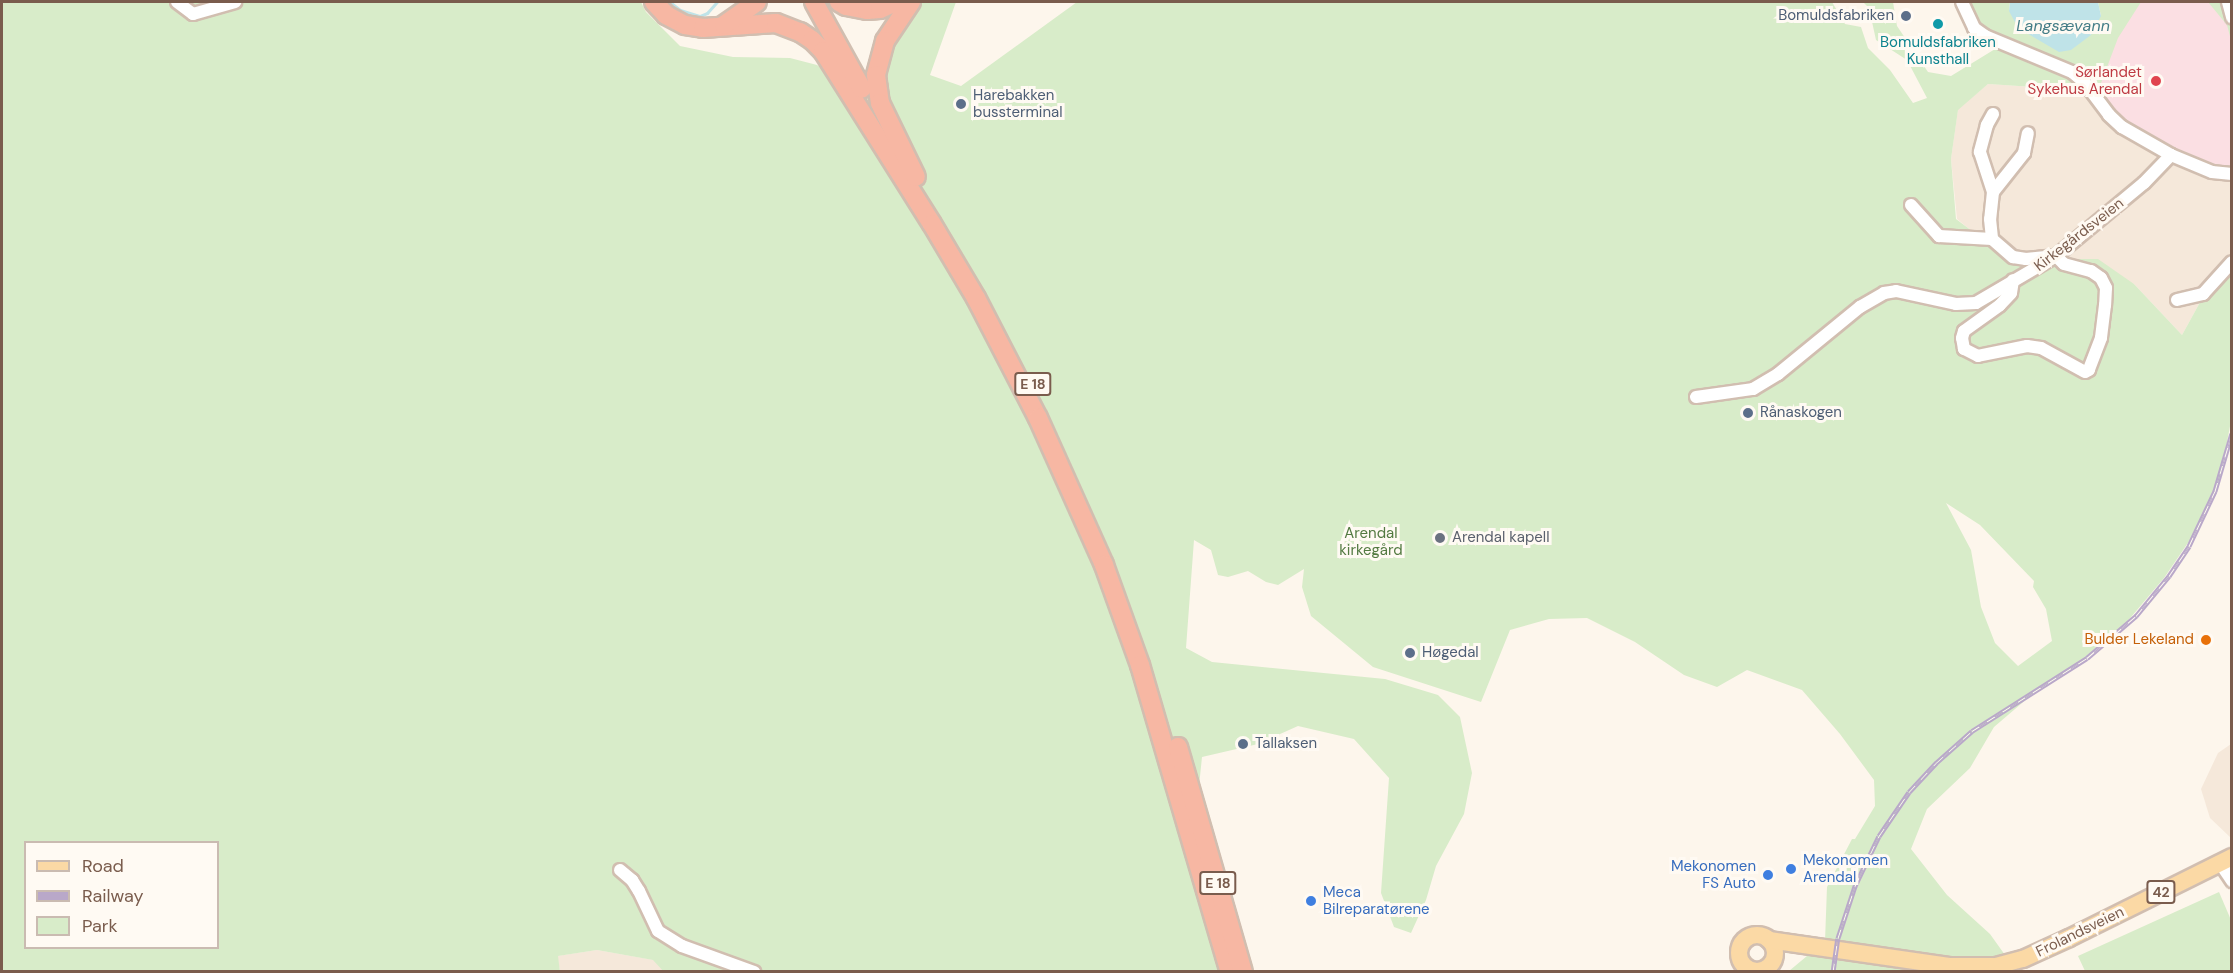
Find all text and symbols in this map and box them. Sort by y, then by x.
place label: Bomuldsfabriken [1778,7,1894,25]
marker: Bomuldsfabriken [1899,9,1913,23]
water label: Langsævann [2016,16,2110,36]
marker: Bomuldsfabriken Kunsthall [1931,17,1945,31]
place label: Bomuldsfabriken Kunsthall [1880,33,1996,68]
place label: Sørlandet Sykehus Arendal [2027,63,2142,98]
marker: Sørlandet Sykehus Arendal [2147,72,2165,90]
place label: Harebakken bussterminal [973,86,1063,121]
marker: Harebakken bussterminal [954,97,968,111]
street label: Kirkegårdsveien [2031,195,2127,275]
road number: E 18 [1014,373,1052,395]
place label: Rånaskogen [1760,404,1842,422]
marker: Rånaskogen [1741,406,1755,420]
park label: Arendal kirkegård [1339,524,1403,559]
place label: Arendal kapell [1452,529,1550,547]
marker: Arendal kapell [1433,531,1447,545]
place label: Bulder Lekeland [2084,631,2194,649]
marker: Bulder Lekeland [2199,633,2213,647]
place label: Høgedal [1422,644,1479,662]
marker: Høgedal [1403,646,1417,660]
place label: Tallaksen [1255,735,1317,753]
marker: Tallaksen [1236,737,1250,751]
legend [24,841,219,949]
place label: Mekonomen Arendal [1803,851,1888,886]
text: Road [82,854,124,878]
place label: Mekonomen FS Auto [1671,857,1756,892]
marker: Mekonomen Arendal [1784,862,1798,876]
marker: Mekonomen FS Auto [1761,868,1775,882]
road number: E 18 [1198,872,1238,894]
road number: 42 [2146,881,2176,903]
place label: Meca Bilreparatørene [1323,883,1430,918]
text: Railway [82,884,144,908]
marker: Meca Bilreparatørene [1304,894,1318,908]
street label: Frolandsveien [2033,903,2127,961]
text: Park [82,914,118,938]

